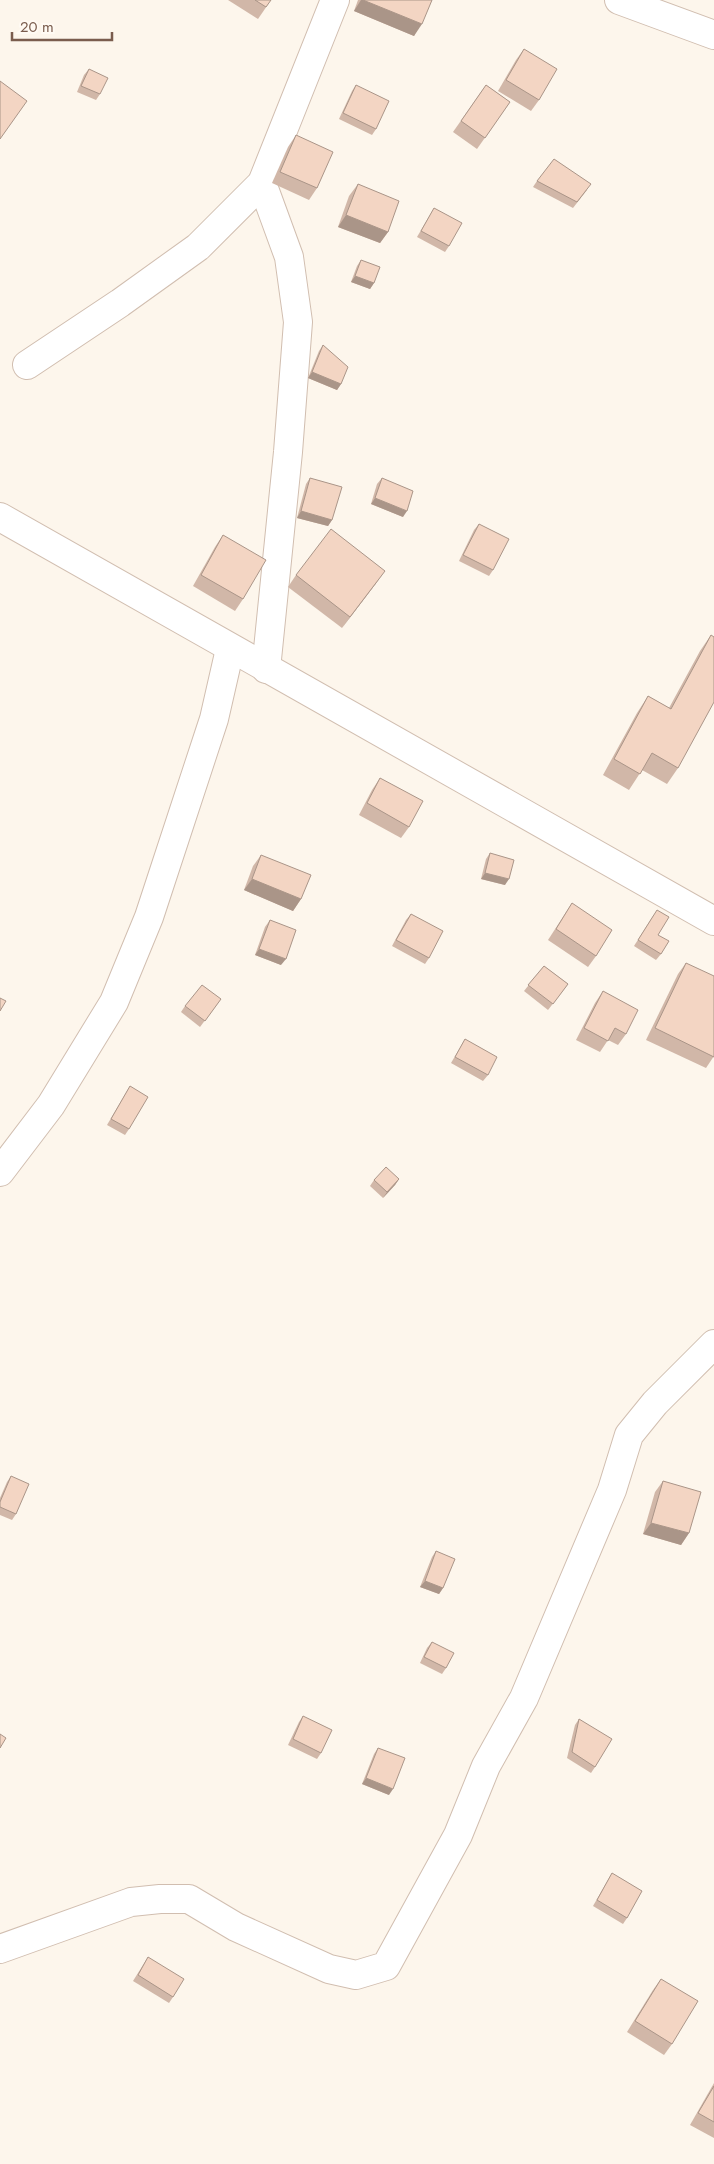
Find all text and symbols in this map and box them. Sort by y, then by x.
scale bar [12,10,112,42]
text: 20 m [20,16,54,38]

